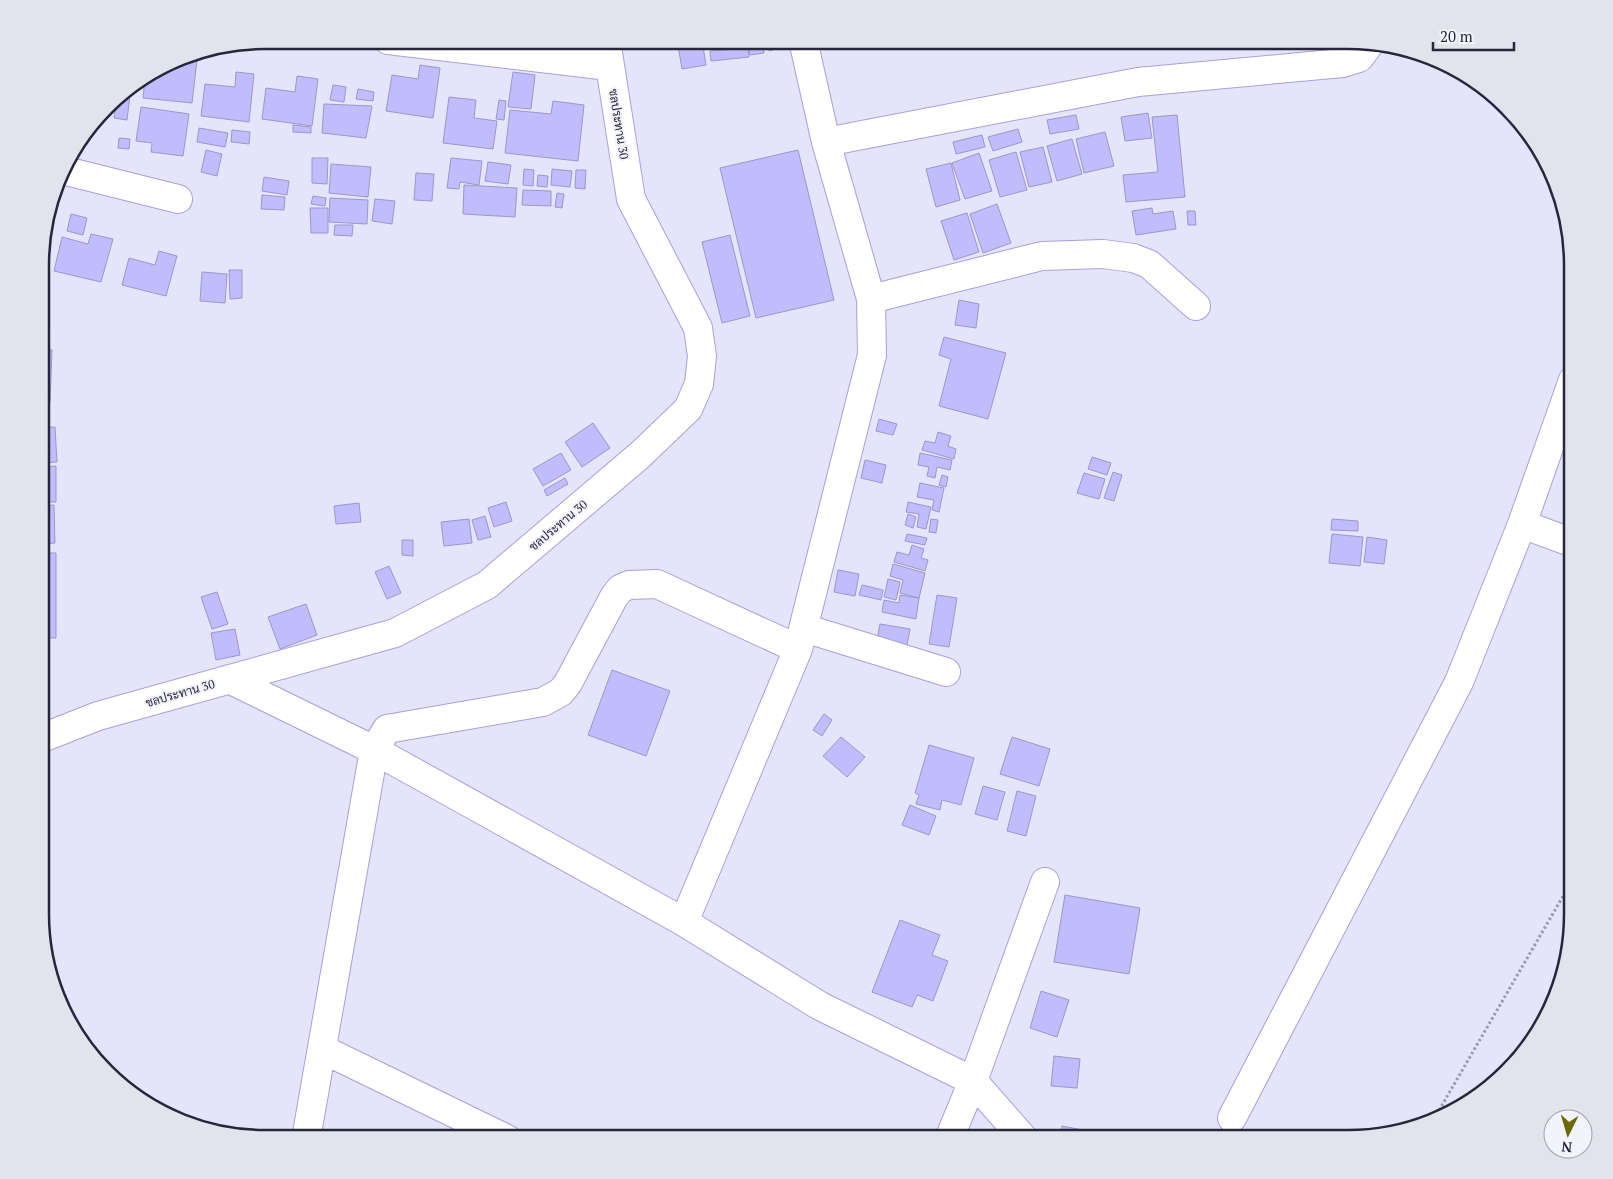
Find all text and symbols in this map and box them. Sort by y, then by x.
scale bar [1433,20,1514,52]
text: 20 m [1440,26,1473,46]
street label: ชลประทาน 30 [606,88,632,160]
street label: ชลประทาน 30 [526,496,590,554]
street label: ชลประทาน 30 [144,676,216,710]
north arrow [1543,1109,1593,1159]
text: N [1560,1137,1573,1157]

